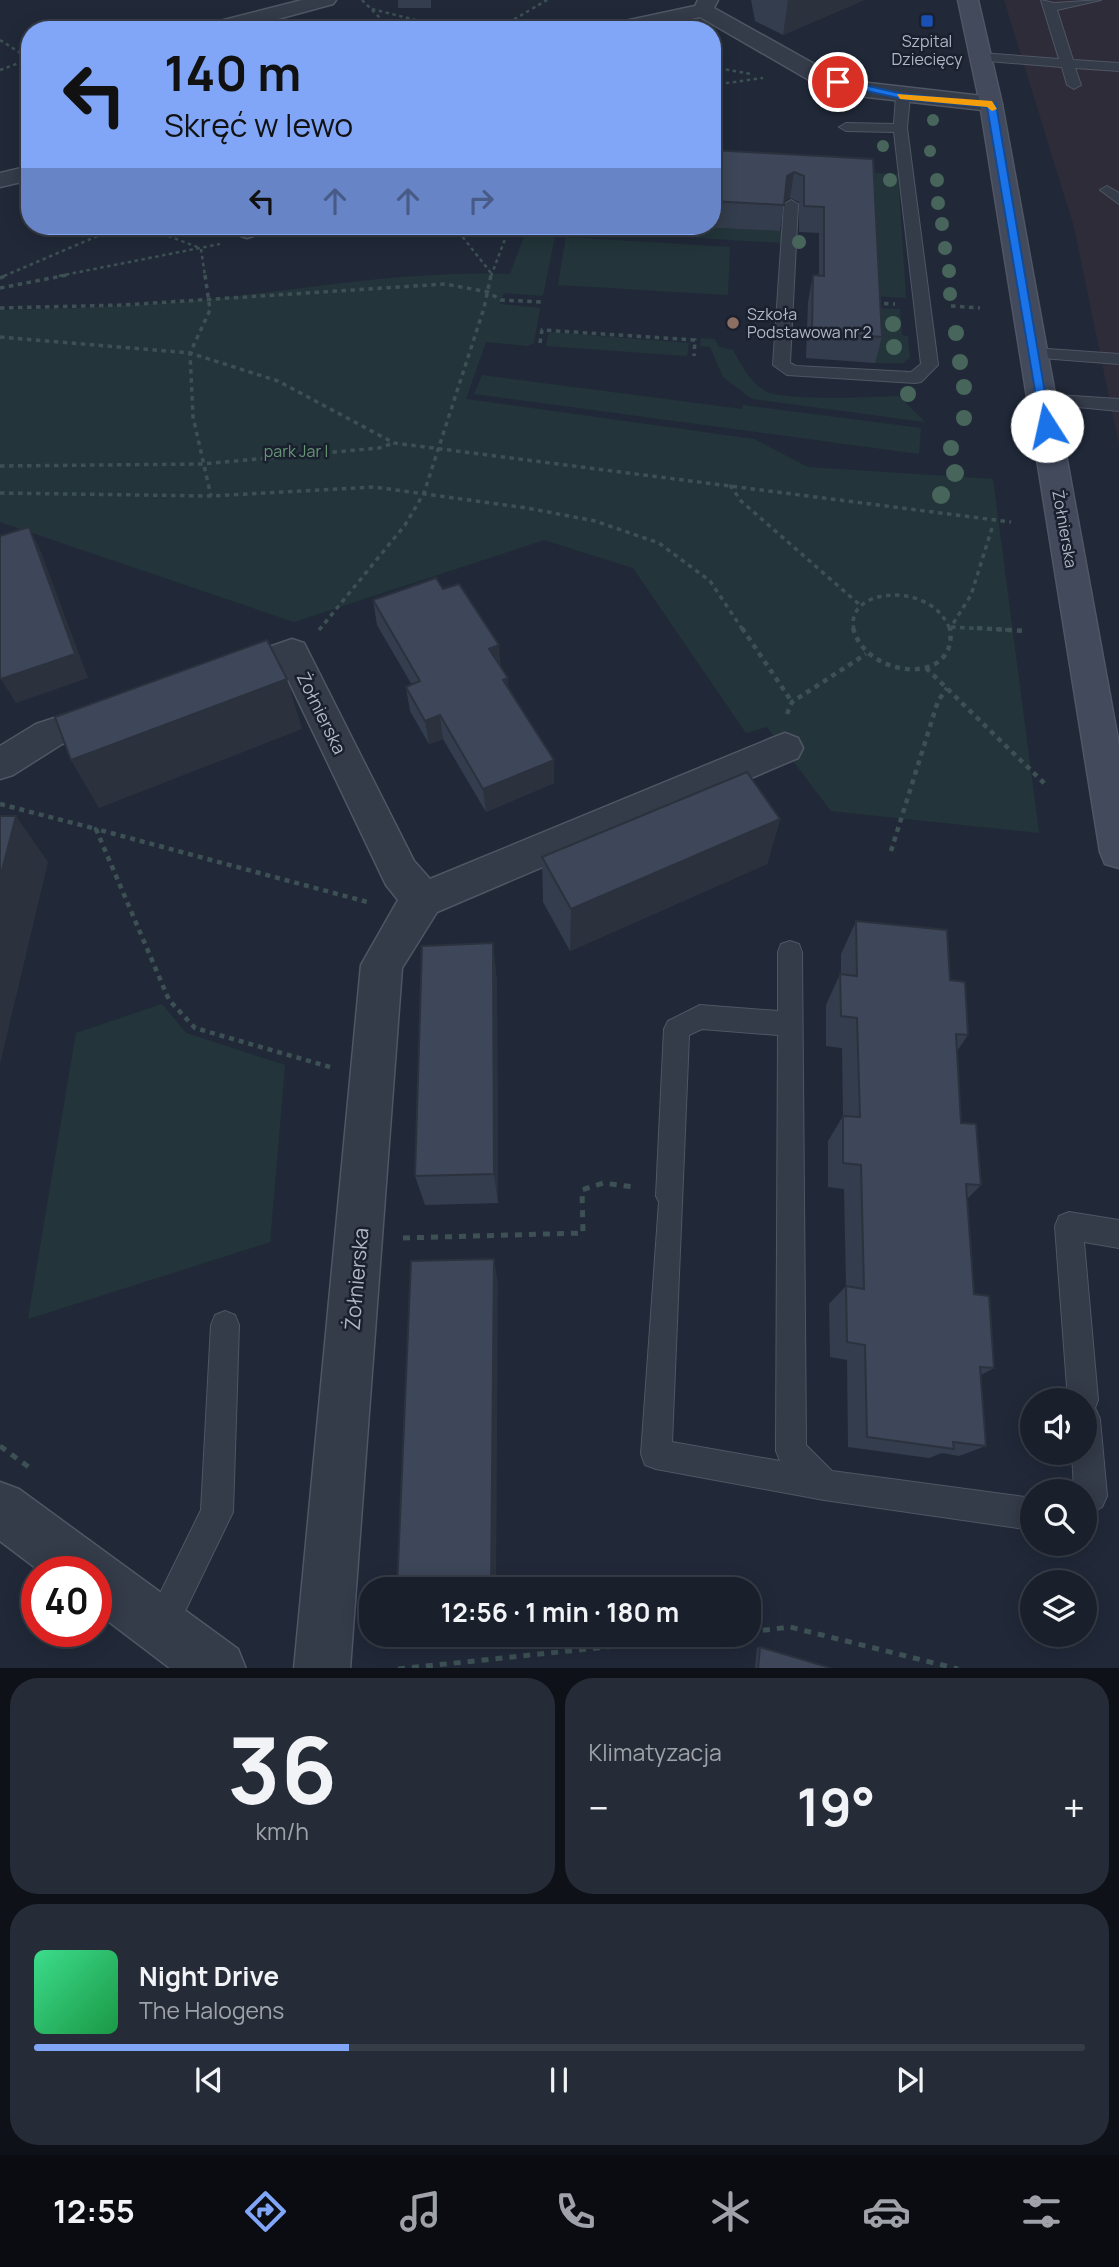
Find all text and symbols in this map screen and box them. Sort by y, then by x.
marker: Szpital Dziecięcy [919,13,935,29]
place label: Szpital Dziecięcy [892,30,963,70]
text: 140 m [164,39,301,106]
icon: left [49,49,140,140]
pin [808,52,868,112]
icon: arrive [819,63,857,101]
text: Skręć w lewo [164,103,353,147]
icon: left [243,182,281,220]
icon: ahead [316,182,354,220]
icon: ahead [389,182,427,220]
icon: right [462,182,500,220]
place label: Szkoła Podstawowa nr 2 [747,303,872,343]
marker: Szkoła Podstawowa nr 2 [725,315,741,331]
position arrow [1010,389,1084,463]
park label: park Jar I [264,440,328,462]
street label: Żołnierska [1047,488,1083,570]
street label: Żołnierska [292,668,352,758]
street label: Żołnierska [338,1226,374,1332]
map controls [1020,1388,1097,1647]
button: sound [1020,1388,1097,1465]
button: search [1020,1479,1097,1556]
speed limit sign: 40 [21,1556,112,1647]
button: layers [1020,1570,1097,1647]
text: 12:56 · 1 min · 180 m [441,1594,679,1630]
text: 36 [228,1707,337,1831]
text: Klimatyzacja [589,1736,722,1768]
text: 19° [797,1771,875,1842]
text: − [589,1781,609,1833]
text: + [1063,1781,1085,1833]
text: km/h [256,1815,309,1847]
text: Night Drive [139,1958,279,1994]
text: The Halogens [139,1994,284,2026]
icon: previous [190,2061,228,2099]
icon: pause [540,2061,578,2099]
icon: next [891,2061,929,2099]
icon: directions [241,2187,290,2236]
icon: music [396,2187,445,2236]
icon: phone [551,2187,600,2236]
icon: climate [706,2187,755,2236]
icon: car [862,2187,911,2236]
icon: filters [1017,2187,1066,2236]
text: 12:55 [53,2189,135,2233]

